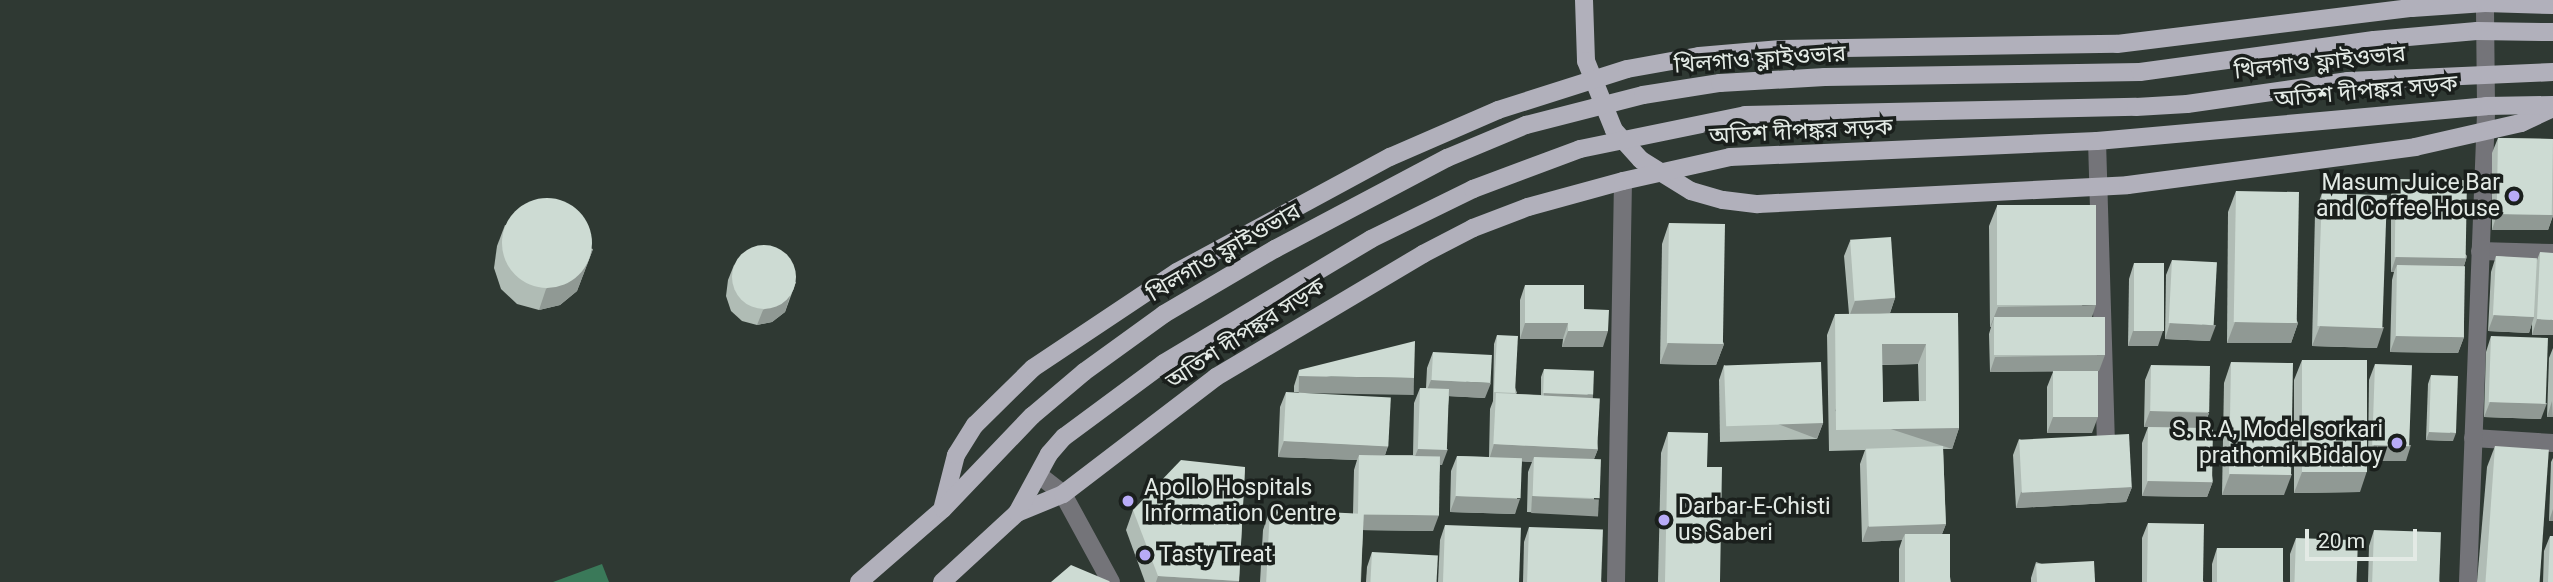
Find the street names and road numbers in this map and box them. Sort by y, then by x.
street label: খিলগাও ফ্লাইওভার [1673,40,1847,80]
street label: খিলগাও ফ্লাইওভার [2233,40,2407,86]
street label: অতিশ দীপঙ্কর সড়ক [2273,70,2459,114]
street label: অতিশ দীপঙ্কর সড়ক [1708,113,1894,151]
street label: খিলগাও ফ্লাইওভার [1142,198,1306,308]
street label: অতিশ দীপঙ্কর সড়ক [1161,272,1331,396]

